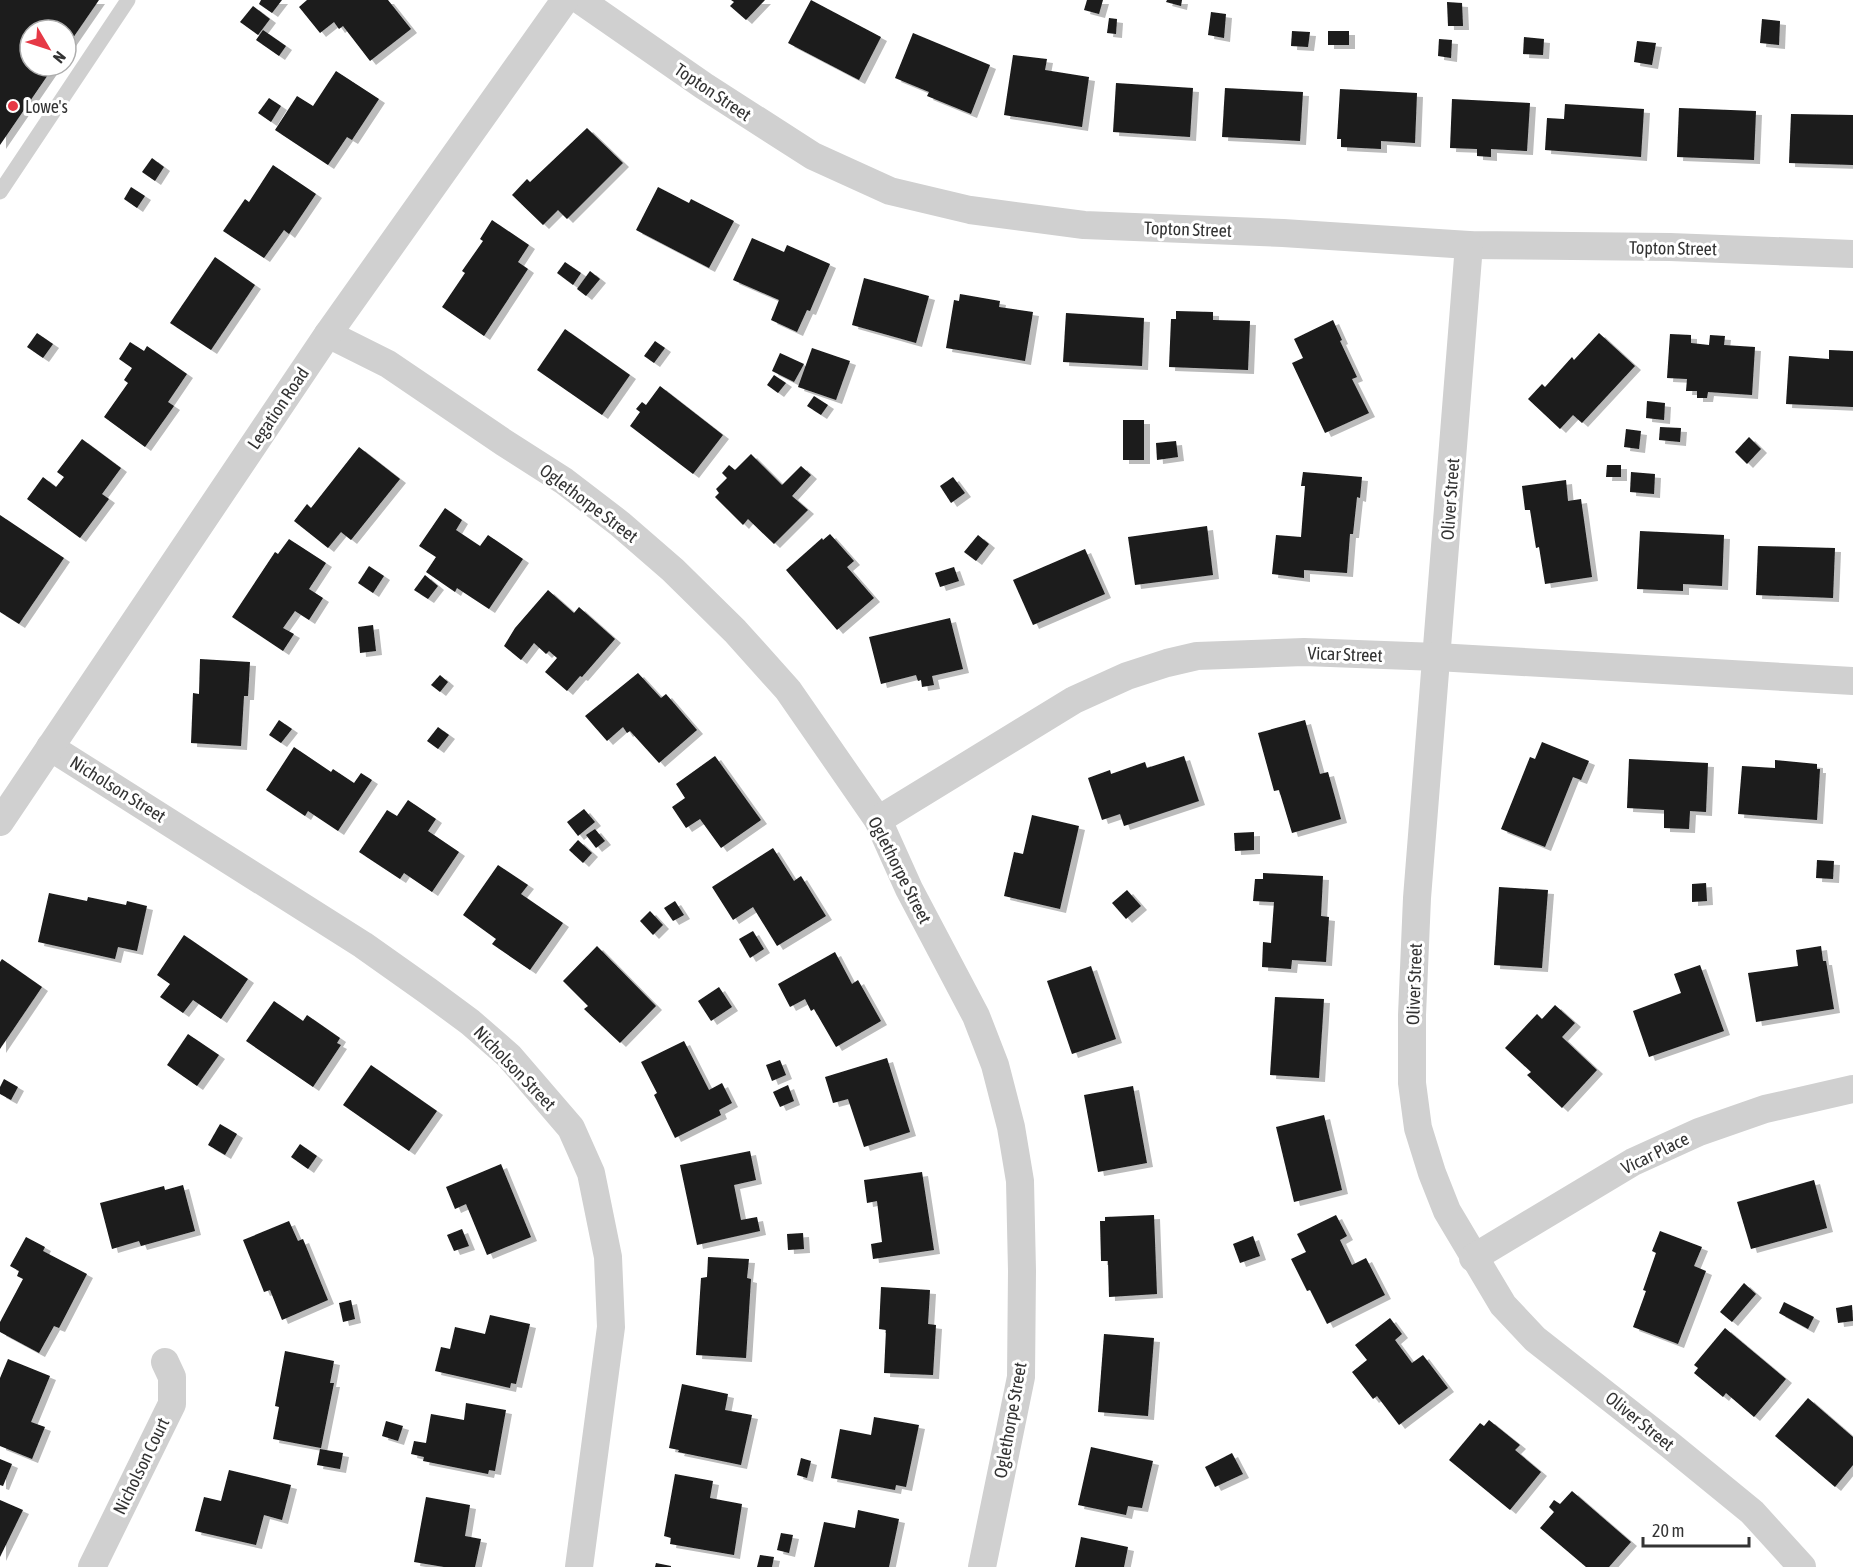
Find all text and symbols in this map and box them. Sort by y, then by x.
north arrow [18,18,78,78]
text: N [50,48,70,67]
street label: Topton Street [671,59,755,125]
place label: Lowe's [25,96,68,117]
marker: Lowe's [6,99,20,113]
street label: Topton Street [1144,217,1232,241]
street label: Topton Street [1629,237,1717,259]
street label: Legation Road [243,363,313,453]
street label: Oliver Street [1437,457,1463,541]
street label: Oglethorpe Street [536,459,642,547]
street label: Vicar Street [1307,642,1383,666]
street label: Nicholson Street [66,751,170,827]
street label: Oglethorpe Street [864,813,936,927]
street label: Oliver Street [1402,943,1426,1025]
street label: Nicholson Street [470,1022,560,1114]
street label: Vicar Place [1618,1128,1692,1178]
street label: Oglethorpe Street [989,1360,1031,1480]
street label: Oliver Street [1601,1387,1679,1455]
street label: Nicholson Court [109,1414,173,1518]
scale bar [1643,1510,1750,1548]
text: 20 m [1652,1520,1684,1541]

